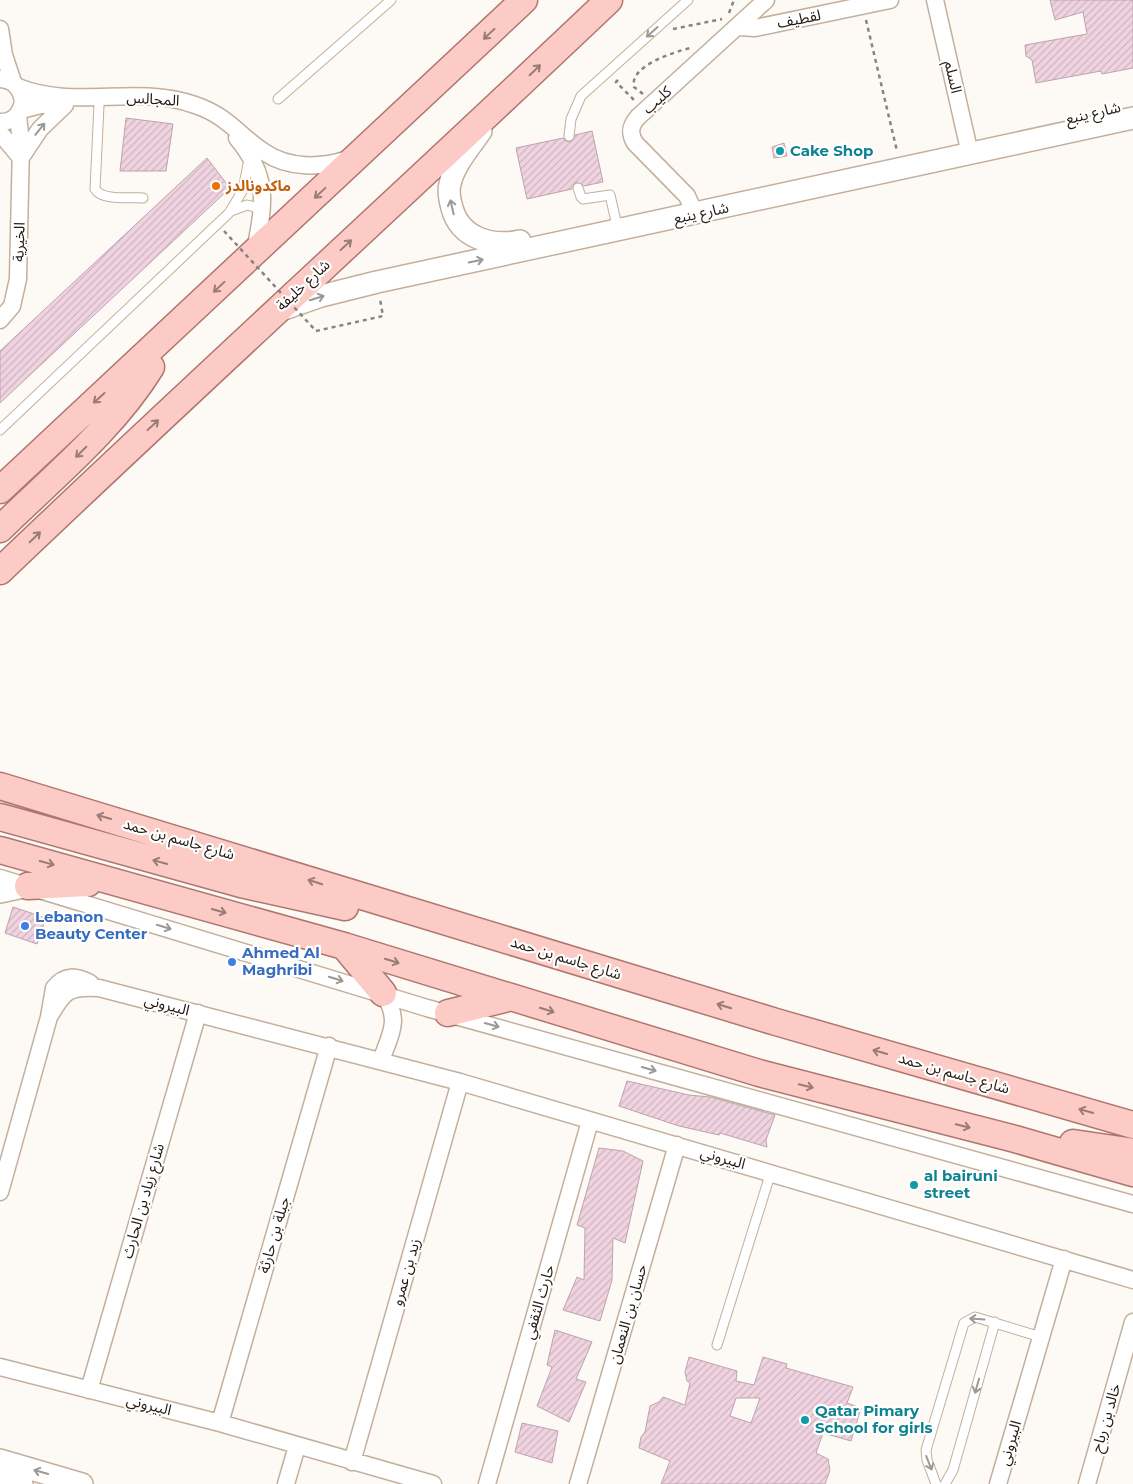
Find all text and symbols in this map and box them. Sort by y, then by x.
street label: لقطيف [775,5,822,32]
one-way arrow [645,26,658,38]
one-way arrow [482,28,495,40]
street label: السلم [939,59,966,96]
one-way arrow [529,64,542,76]
street label: كليب [638,81,676,118]
street label: المجالس [126,87,180,110]
street label: شارع ينبع [1064,97,1123,131]
one-way arrow [35,123,46,136]
place label: Cake Shop [790,141,873,160]
marker: Cake Shop [774,145,786,157]
place label: ماكدونالدز [225,176,291,195]
marker: ماكدونالدز [210,180,222,192]
one-way arrow [313,187,326,199]
street label: شارع ينبع [672,197,731,231]
one-way arrow [447,200,456,216]
street label: الخيرية [8,222,29,262]
one-way arrow [339,239,352,251]
street label: شارع خليفة [272,255,336,317]
one-way arrow [467,256,483,266]
one-way arrow [212,281,225,293]
one-way arrow [309,292,325,302]
one-way arrow [93,392,106,404]
one-way arrow [147,419,159,431]
one-way arrow [75,445,87,458]
one-way arrow [29,532,41,544]
one-way arrow [96,812,112,822]
street label: شارع جاسم بن حمد [120,814,237,866]
one-way arrow [152,857,168,867]
one-way arrow [38,859,54,868]
one-way arrow [308,877,323,886]
one-way arrow [210,906,226,916]
place label: Lebanon Beauty Center [35,907,148,943]
marker: Lebanon Beauty Center [19,920,31,932]
one-way arrow [156,922,172,932]
street label: شارع جاسم بن حمد [508,932,624,986]
place label: Ahmed Al Maghribi [241,943,320,979]
marker: Ahmed Al Maghribi [226,956,238,968]
one-way arrow [383,957,399,967]
one-way arrow [328,974,344,984]
street label: البيروني [142,989,192,1022]
one-way arrow [716,1001,732,1010]
one-way arrow [538,1005,554,1015]
one-way arrow [484,1021,500,1030]
one-way arrow [872,1046,888,1056]
street label: شارع جاسم بن حمد [895,1048,1012,1100]
one-way arrow [640,1064,656,1074]
one-way arrow [797,1081,813,1091]
one-way arrow [1079,1106,1095,1116]
one-way arrow [955,1122,971,1131]
street label: شارع زياد بن الحارث [117,1141,171,1261]
street label: البيروني [698,1142,748,1175]
place label: al bairuni street [924,1166,998,1202]
marker: al bairuni street [908,1179,920,1191]
street label: جبلة بن حارثة [254,1194,294,1275]
street label: زيد بن عمرو [387,1236,424,1308]
street label: حارث الثقفي [519,1262,561,1342]
street label: حسان بن النعمان [604,1262,651,1366]
one-way arrow [970,1314,986,1323]
one-way arrow [972,1378,982,1394]
street label: خالد بن رباح [1087,1381,1127,1455]
street label: البيروني [124,1390,174,1422]
place label: Qatar Pimary School for girls [815,1401,932,1437]
marker: Qatar Pimary School for girls [799,1414,811,1426]
street label: البيروني [994,1418,1027,1468]
one-way arrow [925,1455,935,1470]
one-way arrow [33,1467,49,1476]

